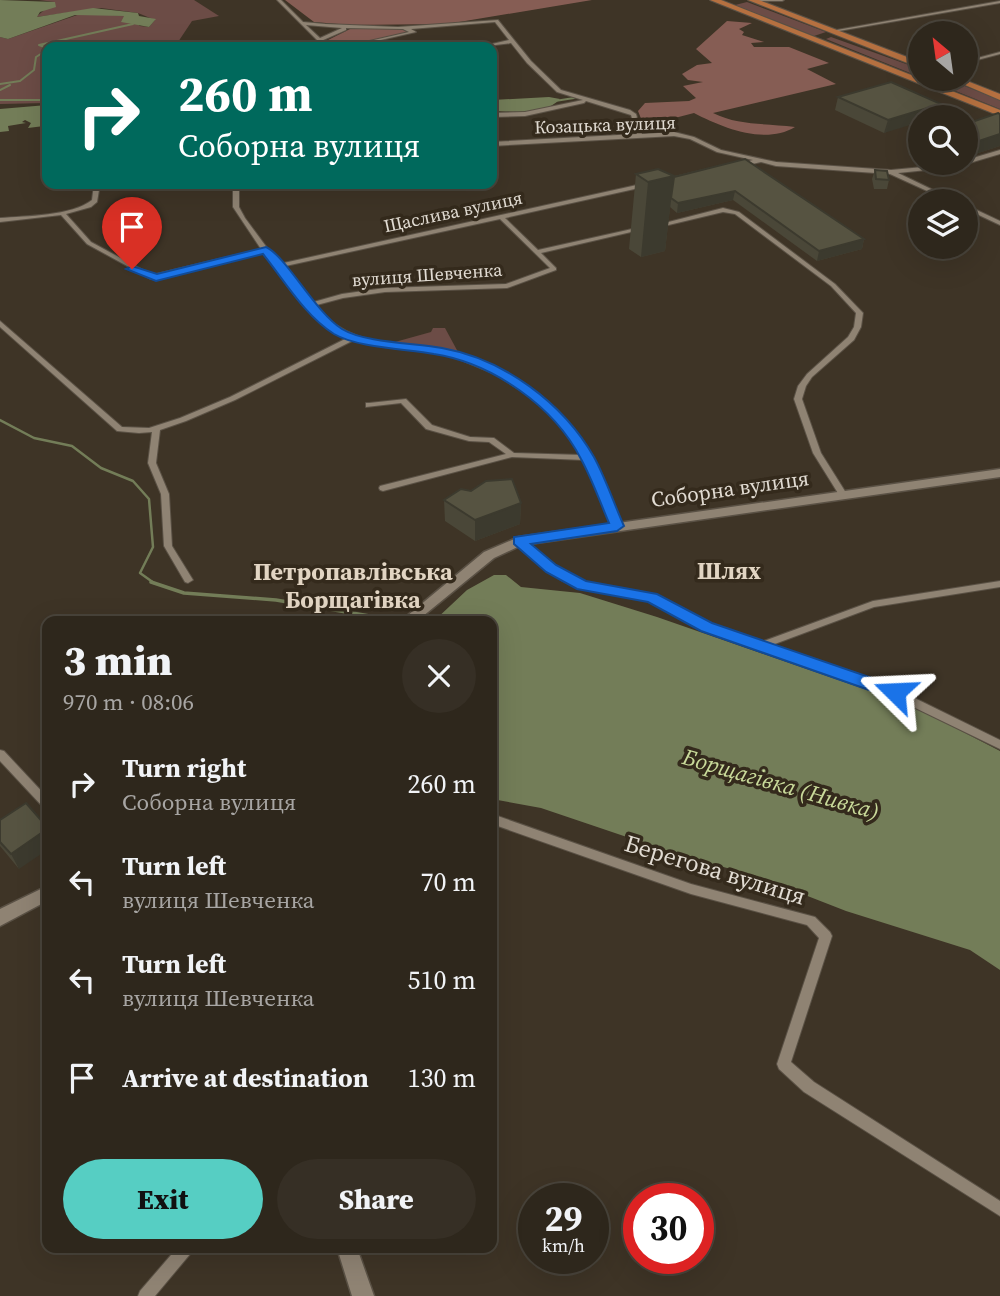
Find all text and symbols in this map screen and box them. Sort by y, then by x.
north arrow [908,21,978,91]
map controls [908,21,978,259]
text: 260 m [178,60,313,127]
icon: right [63,70,154,161]
button: search [908,105,978,175]
street label: Козацька вулиця [534,110,676,139]
text: Соборна вулиця [178,124,420,168]
street label: Щаслива вулиця [381,185,525,238]
button: layers [908,189,978,259]
pin [102,197,162,269]
icon: arrive [113,208,151,246]
street label: вулиця Шевченка [351,257,504,292]
street label: Соборна вулиця [649,463,811,514]
district label: Петропавлівська Борщагівка [253,555,453,616]
district label: Шлях [697,555,761,587]
text: 3 min [63,631,173,689]
button: close [402,639,476,713]
position arrow [858,655,932,729]
text: 970 m · 08:06 [63,686,194,718]
water label: Борщагівка (Нивка) [678,740,883,827]
text: Turn right [122,750,246,786]
icon: right [63,765,101,803]
text: 260 m [408,766,476,802]
text: Соборна вулиця [122,786,296,818]
street label: Берегова вулиця [621,826,810,913]
text: Turn left [122,848,226,884]
icon: left [63,863,101,901]
text: 70 m [421,864,476,900]
text: вулиця Шевченка [122,884,315,916]
text: Turn left [122,946,226,982]
icon: left [63,961,101,999]
text: 510 m [408,962,476,998]
text: вулиця Шевченка [122,982,315,1014]
icon: arrive [63,1059,101,1097]
text: Arrive at destination [122,1060,369,1096]
text: 130 m [408,1060,476,1096]
button: Exit [63,1159,263,1239]
button: Share [277,1159,476,1239]
speed limit sign: 30 [623,1183,714,1274]
text: 29 [545,1195,582,1243]
text: km/h [542,1233,585,1258]

